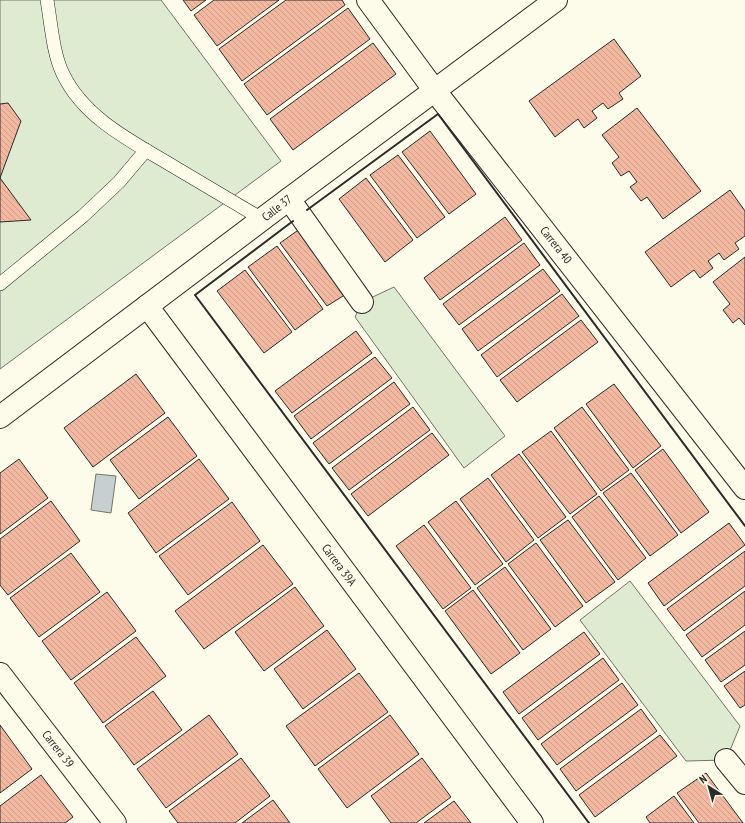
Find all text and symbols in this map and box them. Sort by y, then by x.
street label: Calle 37 [259,191,295,224]
street label: Carrera 40 [537,223,576,266]
street label: Carrera 39A [319,541,360,589]
street label: Carrera 39 [39,727,78,770]
north arrow [689,767,729,807]
text: N [696,772,710,786]

